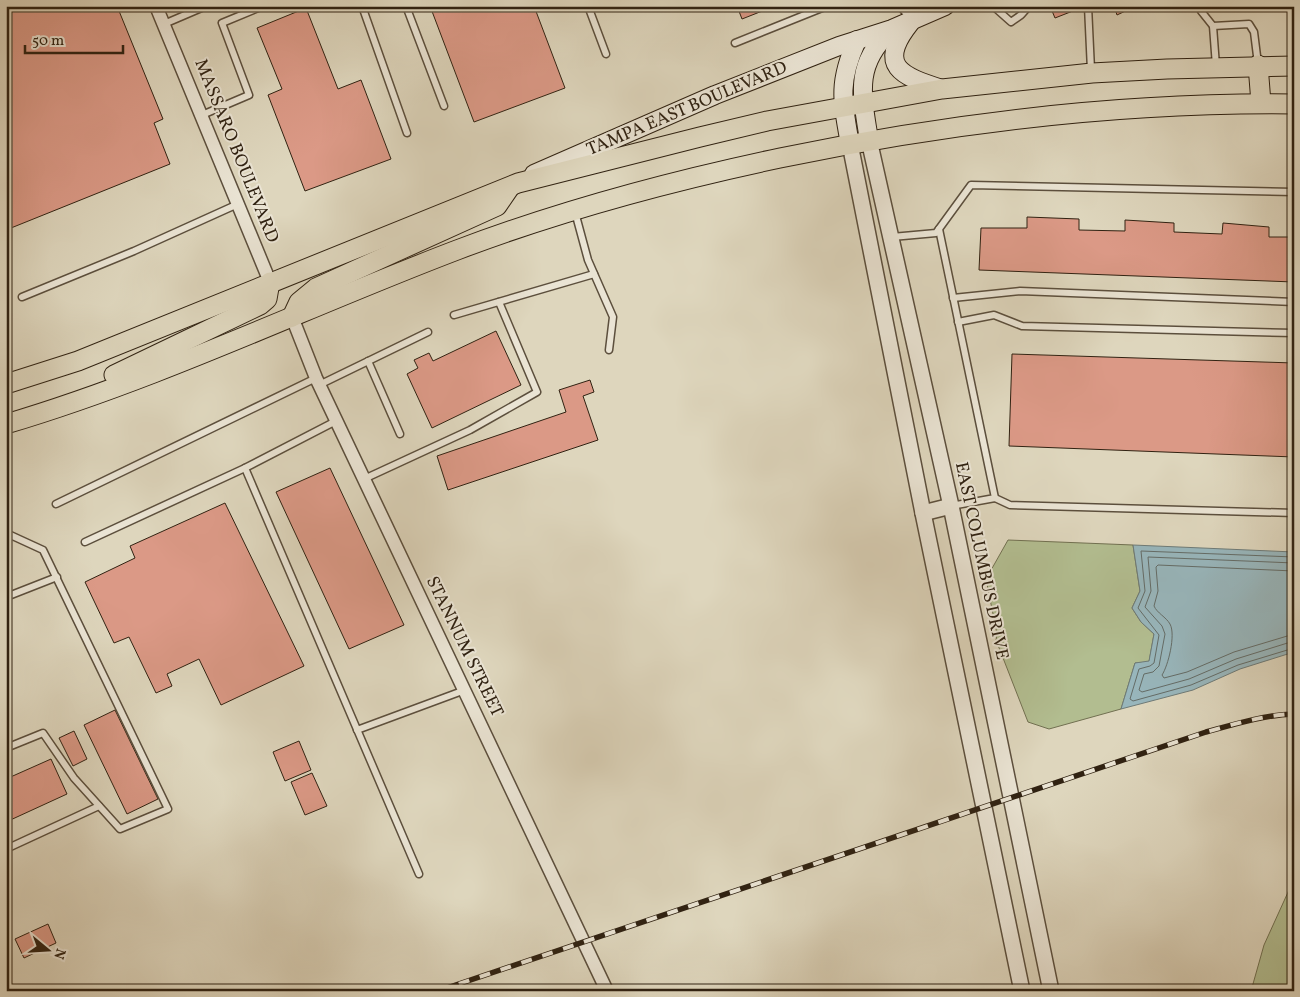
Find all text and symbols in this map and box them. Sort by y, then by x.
scale bar [25,22,122,54]
text: 50 m [32,31,64,52]
street label: MASSARO BOULEVARD [188,55,284,247]
street label: TAMPA EAST BOULEVARD [583,55,791,163]
street label: EAST COLUMBUS DRIVE [948,460,1014,662]
street label: STANNUM STREET [419,572,509,722]
north arrow [22,924,72,974]
text: N [48,946,70,961]

